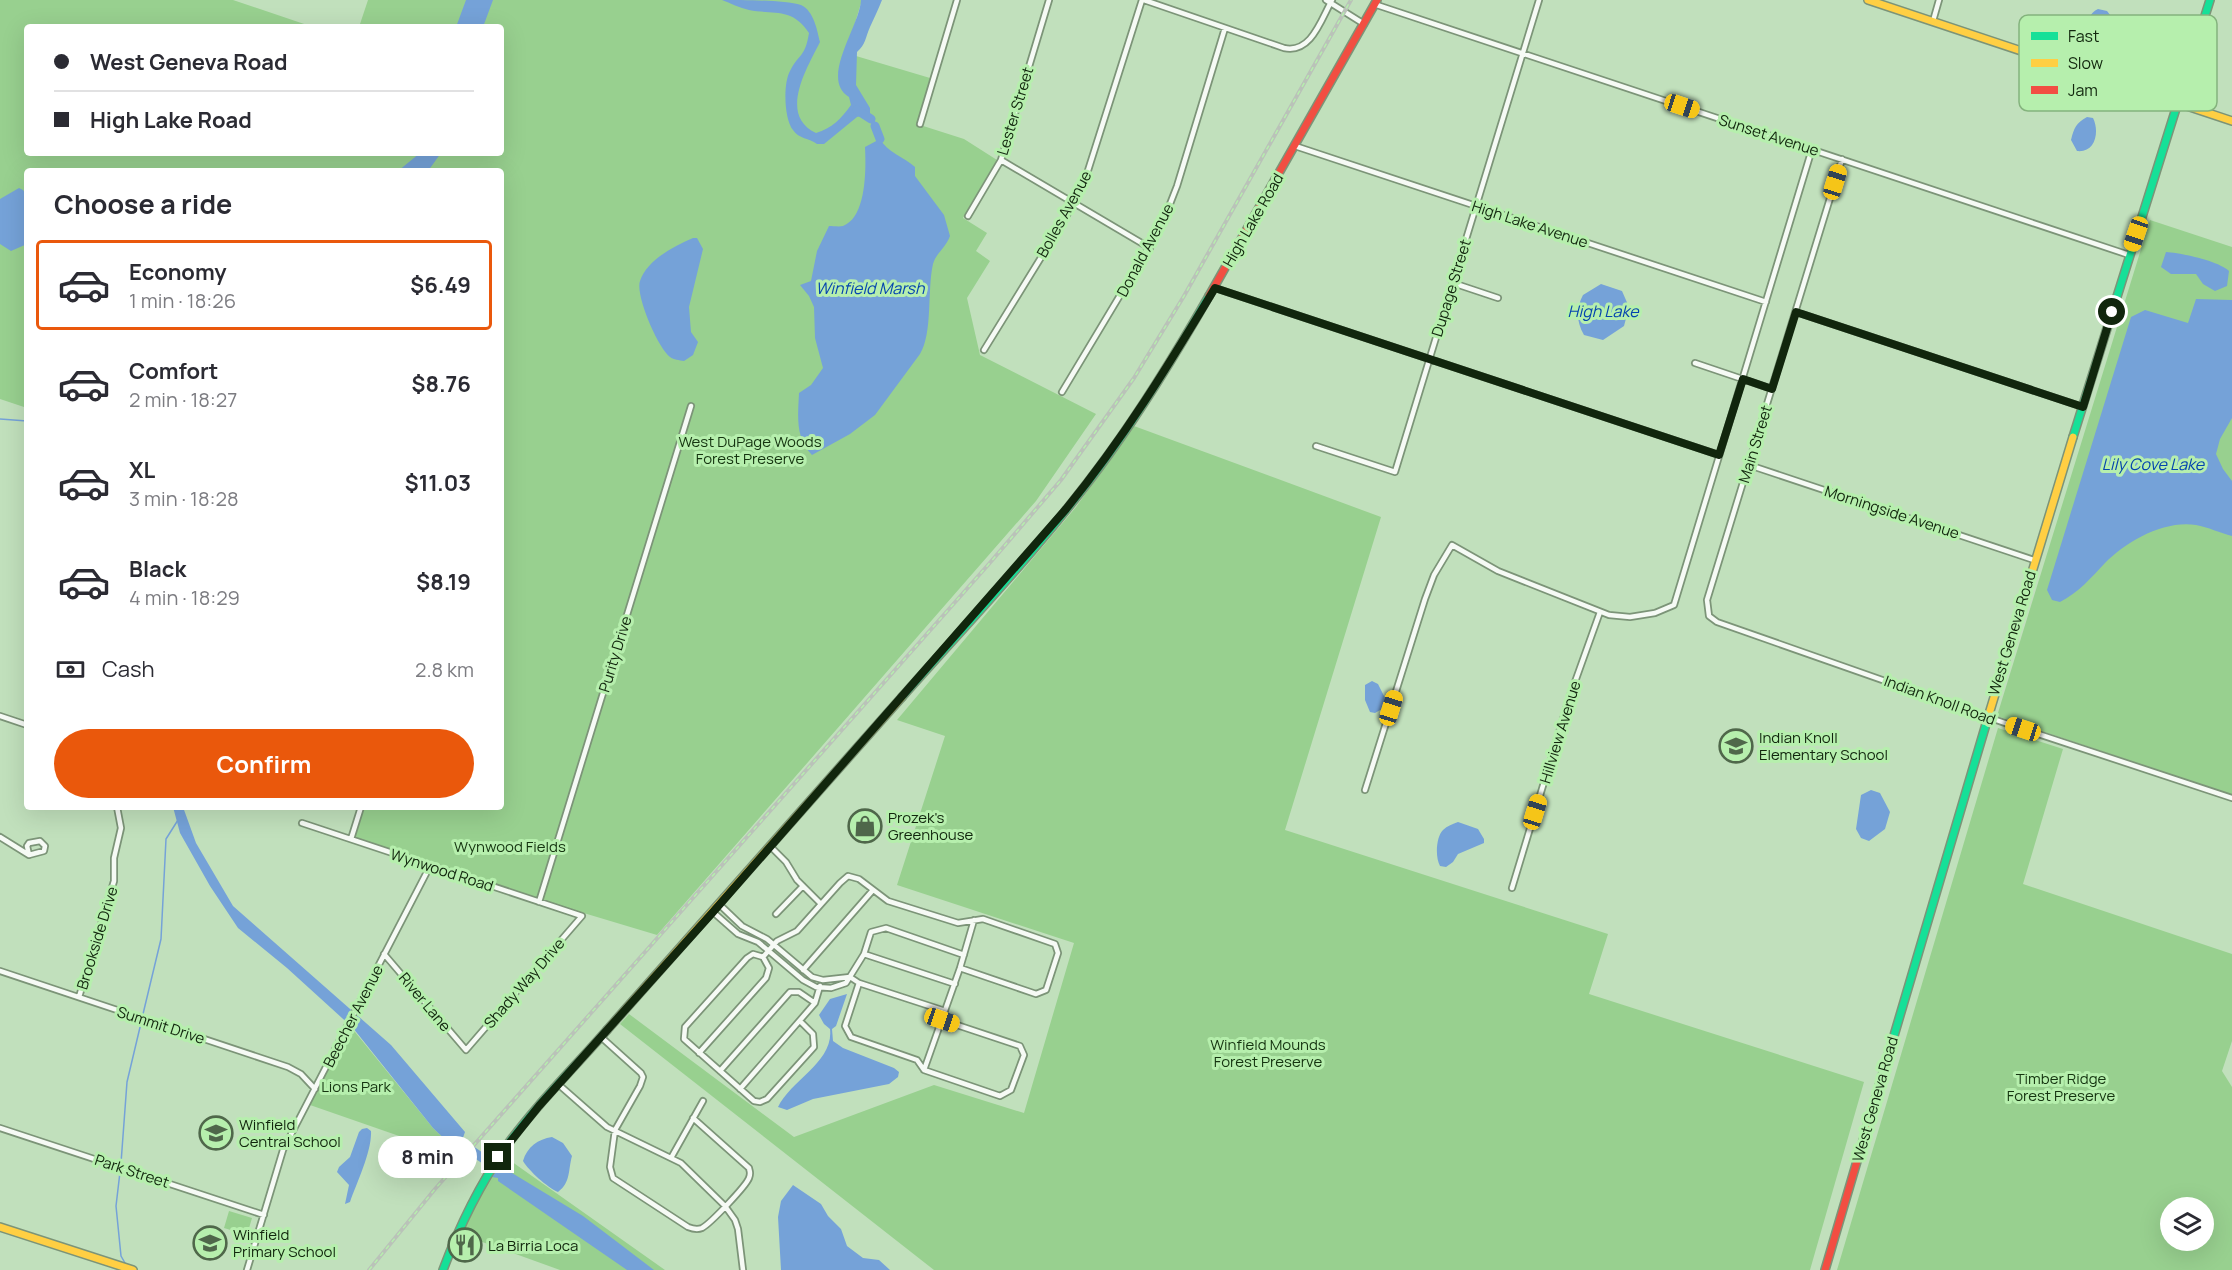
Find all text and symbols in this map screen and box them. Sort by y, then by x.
legend [2019,15,2217,111]
text: Fast [2068,25,2099,47]
text: West Geneva Road [90,47,288,77]
text: Slow [2068,52,2103,74]
street label: Lester Street [992,64,1038,158]
text: Jam [2068,79,2098,101]
car [1662,92,1702,120]
text: High Lake Road [90,105,252,135]
street label: Sunset Avenue [1716,109,1822,161]
car [1821,162,1849,202]
street label: Bolles Avenue [1032,167,1097,261]
street label: High Lake Road [1218,169,1288,271]
text: Choose a ride [54,185,232,222]
street label: High Lake Avenue [1469,195,1591,253]
street label: Donald Avenue [1112,199,1179,300]
car [2122,214,2150,254]
street label: Dupage Street [1426,237,1476,339]
text: Economy [129,257,227,287]
icon: car [57,258,111,312]
text: $6.49 [410,270,471,300]
water label: Winfield Marsh [816,277,925,299]
text: 1 min · 18:26 [129,287,236,314]
route start [2098,298,2125,325]
water label: High Lake [1567,300,1640,322]
text: Comfort [129,356,218,386]
icon: car [57,357,111,411]
text: $8.76 [412,369,471,399]
text: 2 min · 18:27 [129,386,237,413]
street label: Main Street [1733,402,1777,486]
park label: West DuPage Woods Forest Preserve [678,431,822,469]
water label: Lily Cove Lake [2102,453,2206,475]
text: XL [129,455,155,485]
icon: car [57,456,111,510]
text: $11.03 [405,468,471,498]
street label: Morningside Avenue [1822,480,1962,544]
text: 3 min · 18:28 [129,485,239,512]
text: Black [129,554,186,584]
icon: car [57,555,111,609]
text: $8.19 [416,567,471,597]
street label: West Geneva Road [1983,568,2041,698]
text: 4 min · 18:29 [129,584,240,611]
street label: Purity Drive [593,613,637,695]
icon: cash [54,653,87,686]
text: Cash [102,654,155,684]
text: 2.8 km [415,656,474,683]
street label: Indian Knoll Road [1881,670,1999,730]
street label: Hillview Avenue [1534,678,1586,786]
car [1377,688,1405,728]
car [2003,715,2043,743]
place label: Indian Knoll Elementary School [1759,727,1888,765]
school or university icon: Indian Knoll Elementary School [1718,728,1754,764]
button: Confirm [54,729,474,798]
car [1521,792,1549,832]
place label: Prozek's Greenhouse [888,807,974,845]
shop icon: Prozek's Greenhouse [847,808,883,844]
park label: Wynwood Fields [454,836,566,857]
street label: Wynwood Road [388,843,496,897]
street label: Brookside Drive [71,884,123,992]
street label: Shady Way Drive [479,933,569,1033]
street label: Beecher Avenue [318,961,388,1071]
street label: River Lane [394,968,456,1036]
street label: Summit Drive [114,1001,208,1049]
car [922,1006,962,1034]
park label: Winfield Mounds Forest Preserve [1210,1034,1326,1072]
street label: West Geneva Road [1847,1034,1903,1164]
park label: Timber Ridge Forest Preserve [2007,1068,2115,1106]
park label: Lions Park [321,1076,391,1097]
place label: Winfield Central School [239,1114,341,1152]
school or university icon: Winfield Central School [198,1115,234,1151]
callout: 8 min [378,1136,477,1178]
text: 8 min [401,1143,454,1170]
route end [484,1143,511,1170]
street label: Park Street [92,1149,172,1193]
map controls [2160,1197,2214,1251]
button: layers [2160,1197,2214,1251]
place label: Winfield Primary School [233,1224,336,1262]
school or university icon: Winfield Primary School [192,1225,228,1261]
restaurant icon: La Birria Loca [447,1227,483,1263]
place label: La Birria Loca [488,1235,578,1256]

